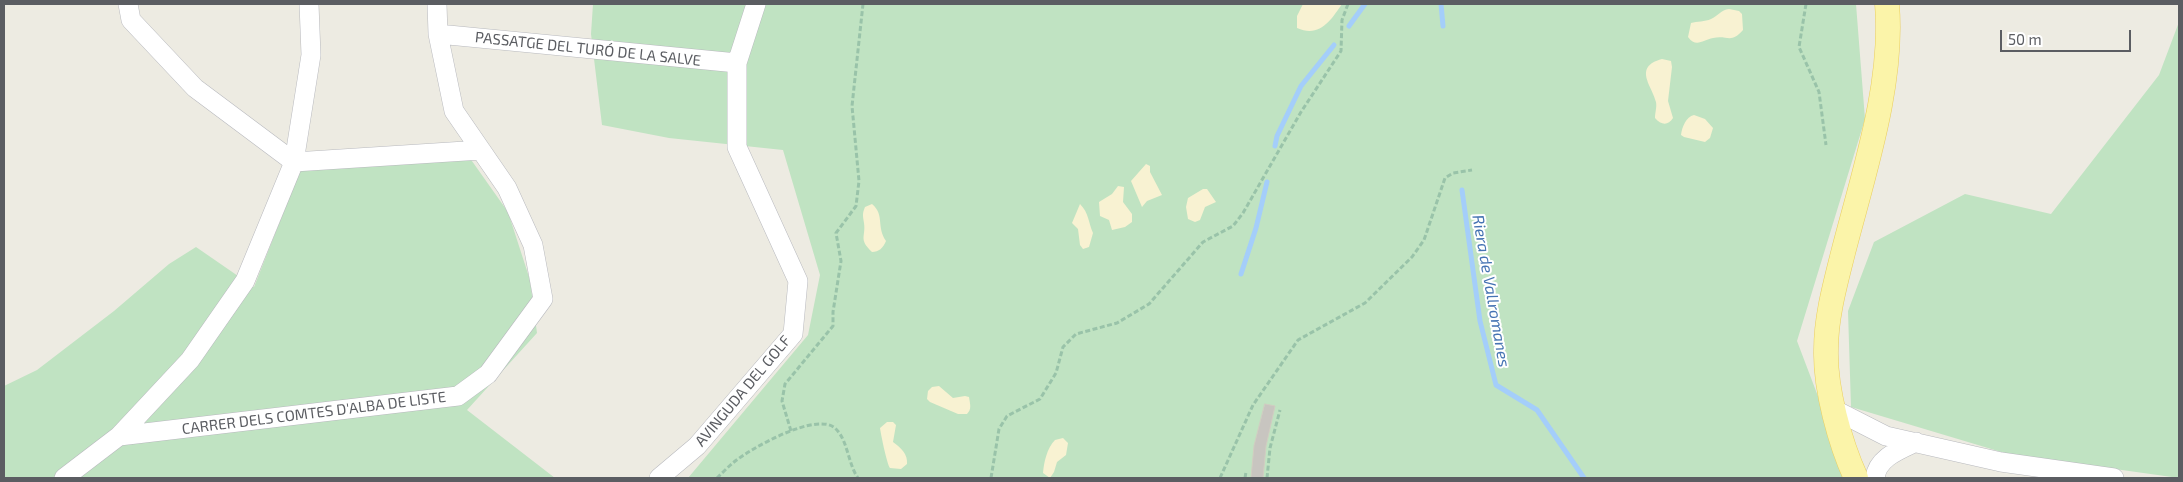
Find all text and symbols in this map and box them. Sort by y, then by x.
scale bar [2003,20,2134,52]
street label: PASSATGE DEL TURÓ DE LA SALVE [474,28,702,70]
text: 50 m [2008,30,2042,48]
water label: Riera de Vallromanes [1468,213,1514,369]
street label: AVINGUDA DEL GOLF [691,332,795,450]
street label: CARRER DELS COMTES D'ALBA DE LISTE [181,388,447,438]

